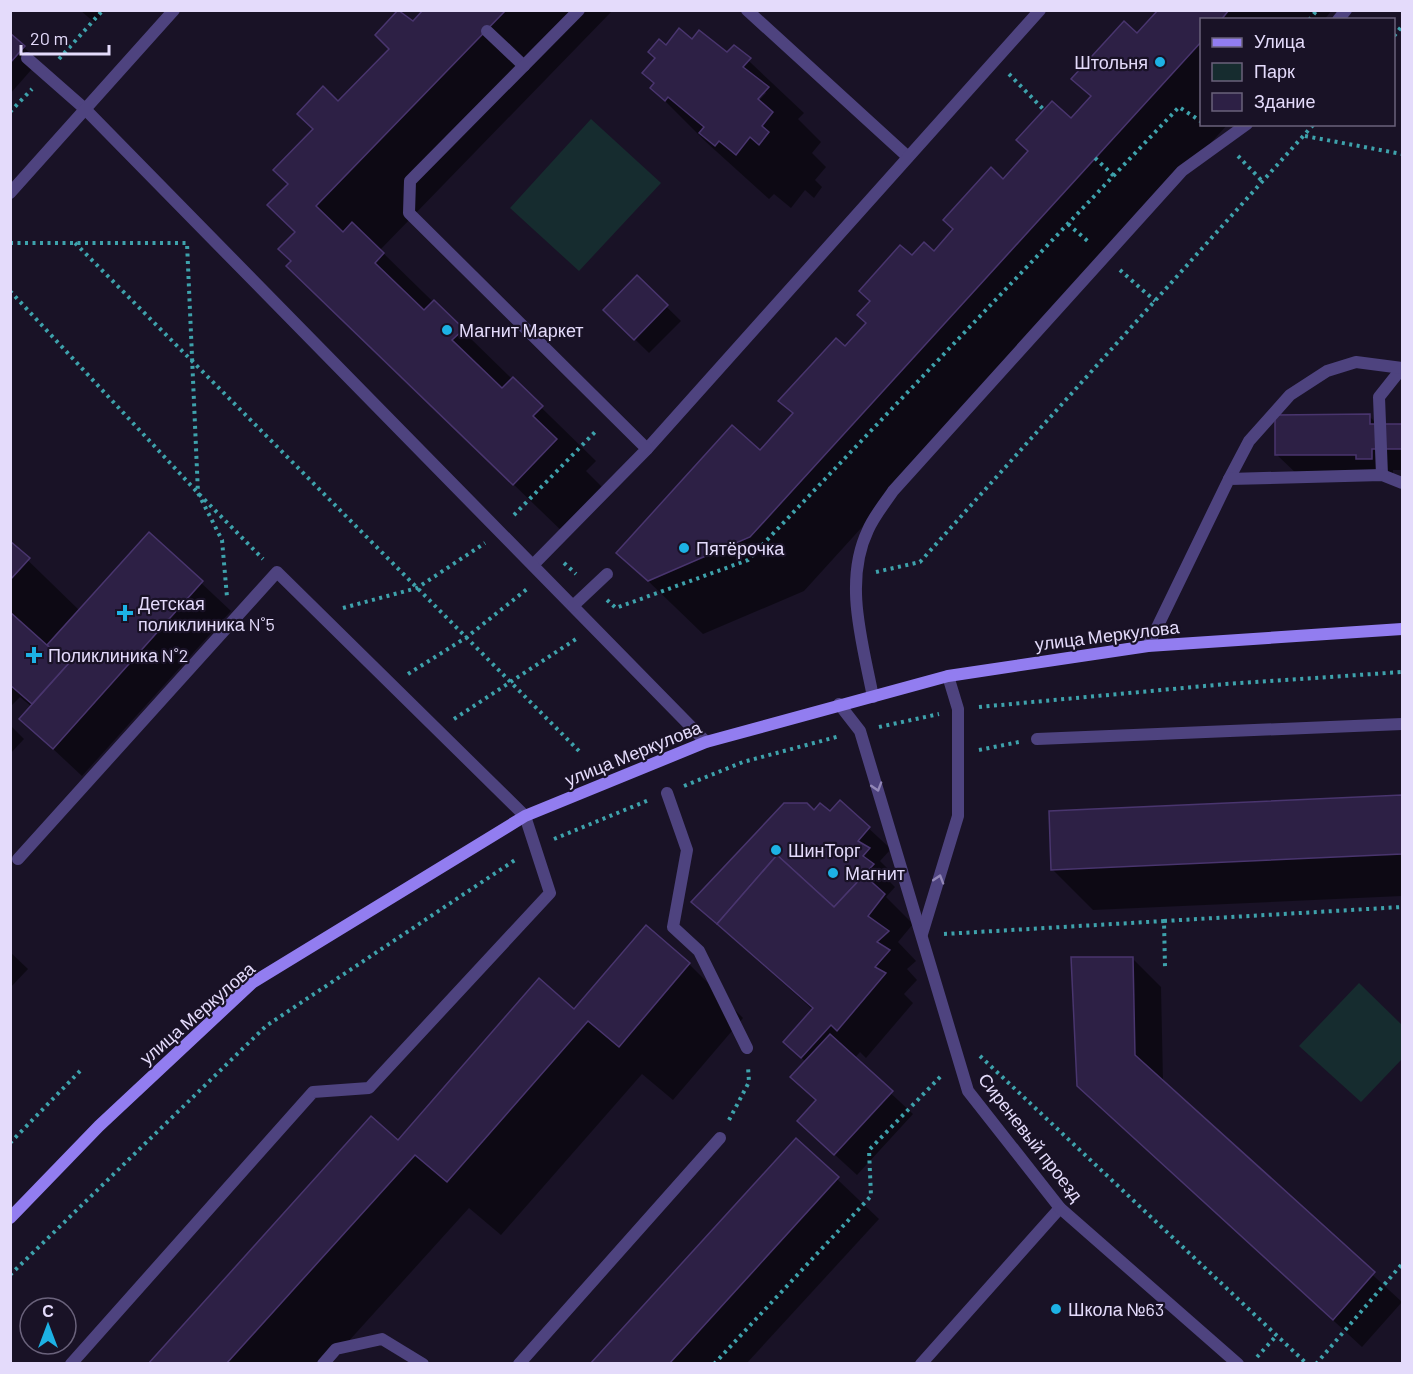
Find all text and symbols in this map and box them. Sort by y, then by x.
scale bar [21,18,110,56]
legend [1200,18,1395,126]
text: 20 m [30,27,68,49]
text: Улица [1254,30,1306,52]
place label: Штольня [1074,51,1148,73]
marker: Штольня [1153,55,1167,69]
text: Парк [1254,60,1295,82]
text: Здание [1254,90,1315,112]
place label: Магнит Маркет [459,319,584,341]
marker: Магнит Маркет [440,323,454,337]
place label: Пятёрочка [696,537,785,559]
marker: Пятёрочка [677,541,691,555]
place label: Детская поликлиника N˚5 [138,592,275,635]
marker: Детская поликлиника N˚5 [116,604,134,622]
street label: улица Меркулова [1034,615,1181,655]
place label: Поликлиника N˚2 [48,644,188,666]
marker: Поликлиника N˚2 [25,646,43,664]
street label: улица Меркулова [562,715,705,790]
one-way arrow [870,781,882,792]
place label: ШинТорг [788,839,861,861]
marker: ШинТорг [769,843,783,857]
place label: Магнит [845,862,905,884]
marker: Магнит [826,866,840,880]
one-way arrow [932,874,944,885]
street label: улица Меркулова [135,956,260,1069]
street label: Сиреневый проезд [974,1068,1088,1206]
north arrow [18,1296,78,1356]
place label: Школа №63 [1068,1298,1164,1320]
text: С [42,1301,54,1320]
marker: Школа №63 [1049,1302,1063,1316]

